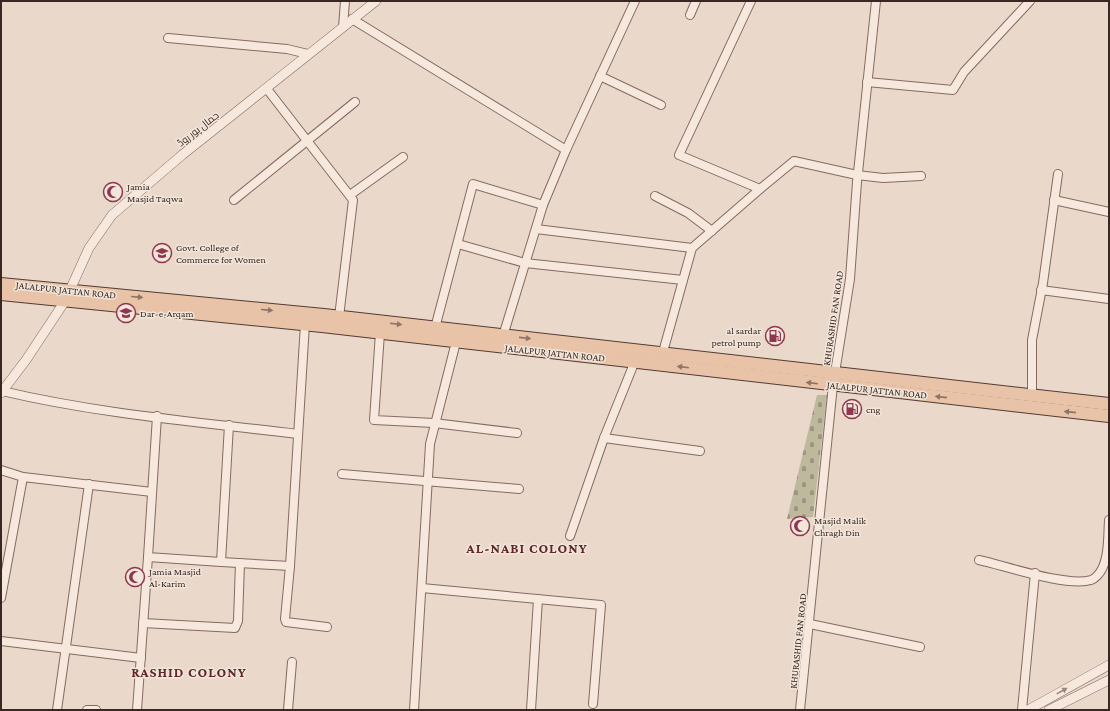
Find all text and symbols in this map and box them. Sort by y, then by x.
street label: جمال پور روڈ [175,109,222,149]
mosque icon: Jamia Masjid Taqwa [102,181,124,203]
place label: Jamia Masjid Taqwa [126,181,183,205]
school or university icon: Govt. College of Commerce for Women [151,242,173,264]
place label: Govt. College of Commerce for Women [176,242,266,265]
street label: KHURASHID FAN ROAD [821,269,845,366]
street label: JALALPUR JATTAN ROAD [14,279,117,301]
one-way arrow [131,294,143,301]
school or university icon: Dar-e-Arqam [115,302,137,324]
one-way arrow [261,306,273,313]
place label: Dar-e-Arqam [140,308,194,319]
one-way arrow [390,320,402,327]
place label: al sardar petrol pump [711,325,761,348]
fuel station icon: al sardar petrol pump [764,325,786,347]
one-way arrow [519,335,531,341]
street label: JALALPUR JATTAN ROAD [503,342,606,364]
one-way arrow [677,364,689,370]
street label: JALALPUR JATTAN ROAD [825,379,928,401]
one-way arrow [806,380,818,386]
one-way arrow [935,394,947,401]
fuel station icon: cng [841,398,863,420]
place label: cng [866,404,881,415]
one-way arrow [1064,409,1076,415]
mosque icon: Masjid Malik Chragh Din [789,515,811,537]
place label: Masjid Malik Chragh Din [814,515,866,538]
district label: AL-NABI COLONY [465,540,588,556]
mosque icon: Jamia Masjid Al-Karim [124,566,146,588]
place label: Jamia Masjid Al-Karim [148,566,202,589]
street label: KHURASHID FAN ROAD [788,592,809,689]
district label: RASHID COLONY [131,664,247,680]
one-way arrow [1057,688,1068,695]

